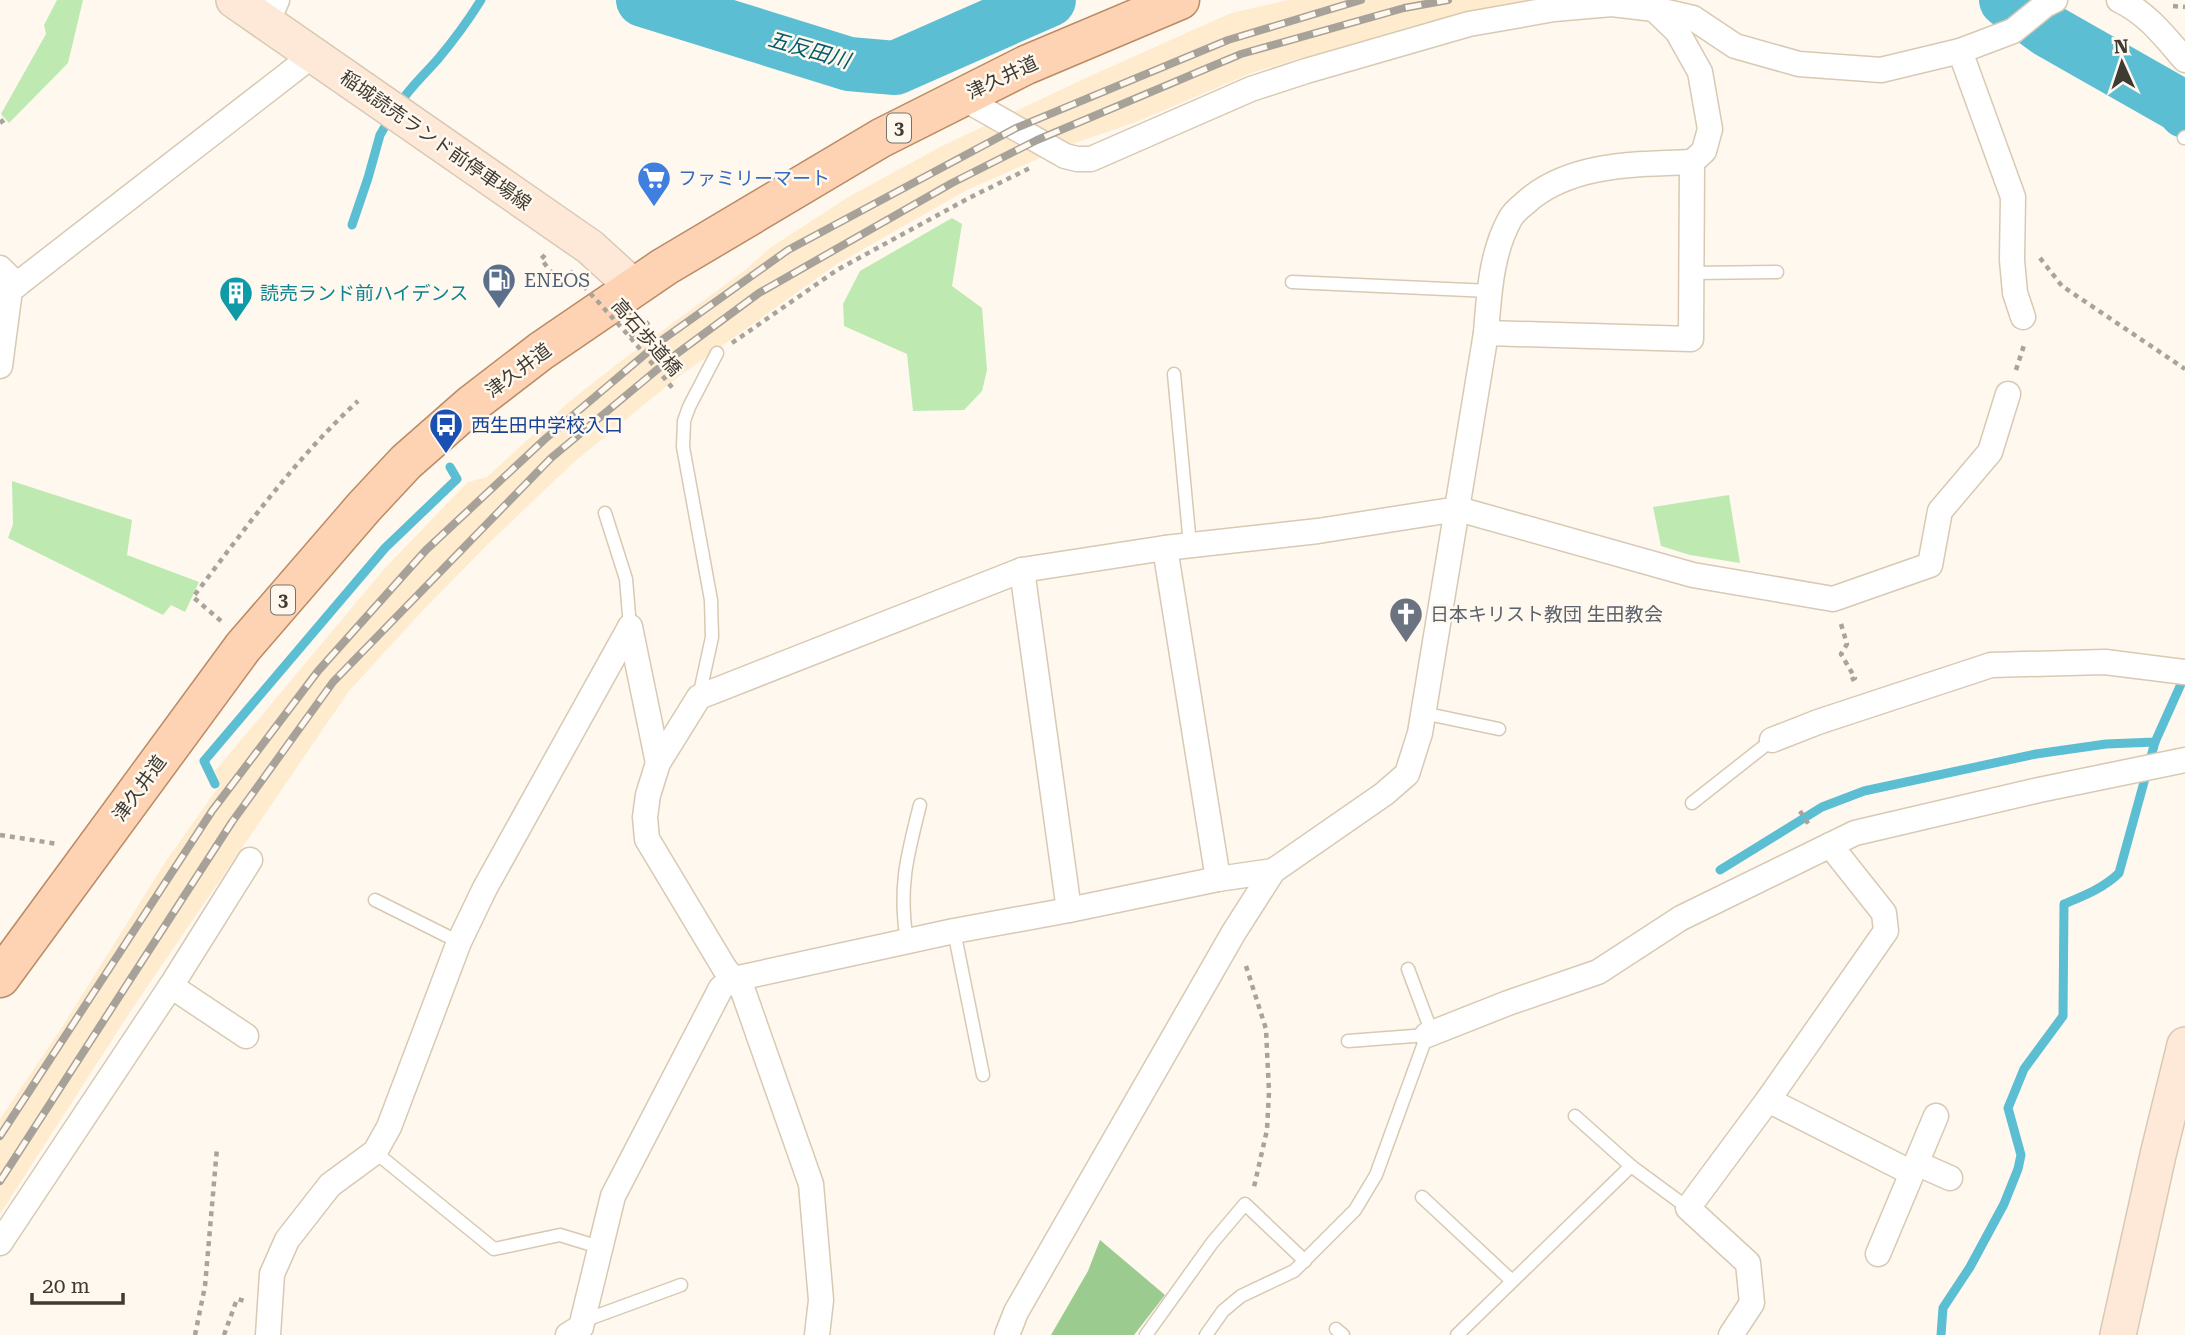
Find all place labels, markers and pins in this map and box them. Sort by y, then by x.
supermarket icon: ファミリーマート [635,159,673,208]
place label: ファミリーマート [678,167,830,190]
fuel station icon: ENEOS [480,261,518,310]
place label: ENEOS [524,269,590,292]
building icon: 読売ランド前ハイデンス [217,274,255,323]
place label: 読売ランド前ハイデンス [260,282,468,305]
bus stop icon: 西生田中学校入口 [427,406,465,455]
place label: 西生田中学校入口 [471,414,623,437]
church icon: 日本キリスト教団 生田教会 [1387,595,1425,644]
place label: 日本キリスト教団 生田教会 [1430,603,1663,626]

